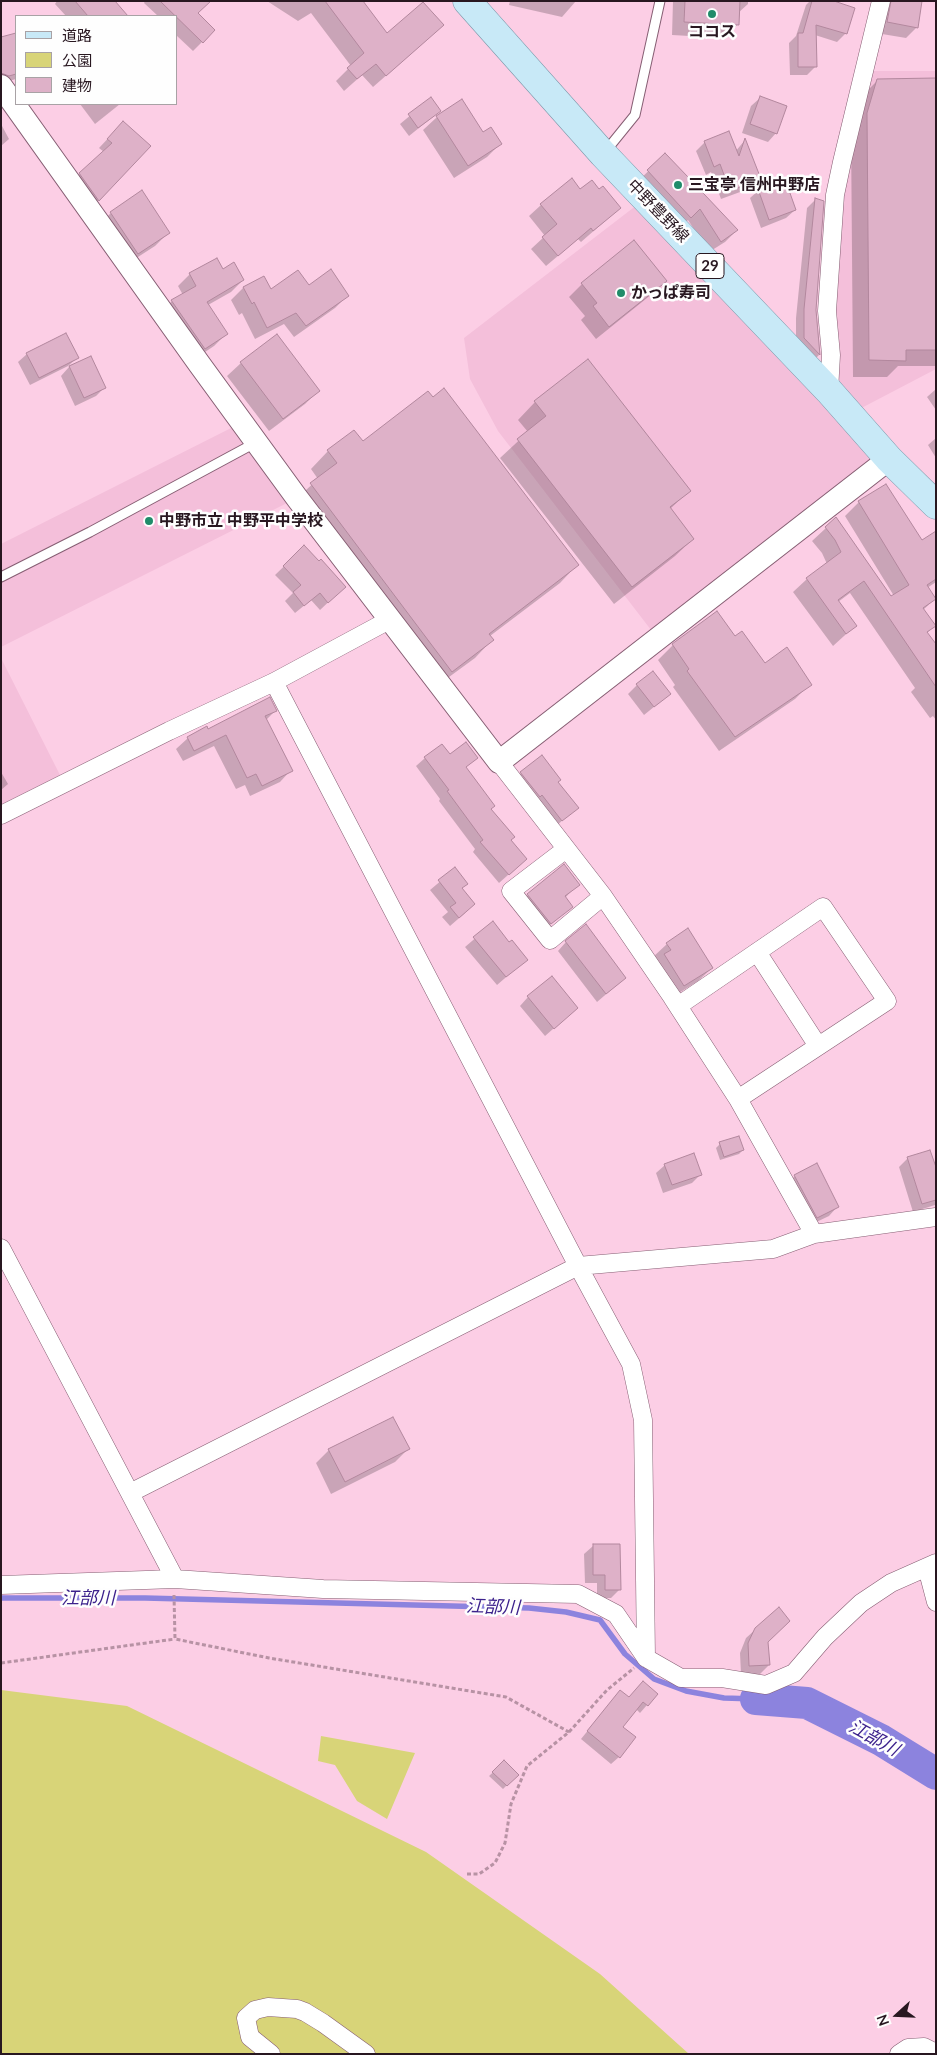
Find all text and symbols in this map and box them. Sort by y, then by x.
marker: ココス [706,8,718,20]
legend [15,15,178,105]
place label: ココス [688,22,736,42]
text: 道路 [62,26,92,44]
text: 公園 [62,51,92,69]
text: 建物 [62,76,92,94]
place label: 三宝亭 信州中野店 [688,175,820,195]
street label: 中野豊野線 [623,176,693,246]
marker: 三宝亭 信州中野店 [672,179,684,191]
road number: 29 [696,254,724,278]
place label: かっぱ寿司 [631,283,711,303]
marker: かっぱ寿司 [615,287,627,299]
place label: 中野市立 中野平中学校 [159,511,323,531]
marker: 中野市立 中野平中学校 [143,515,155,527]
water label: 江部川 [61,1587,115,1609]
water label: 江部川 [466,1595,520,1619]
water label: 江部川 [845,1715,903,1761]
north arrow [872,1990,922,2040]
text: N [873,2012,892,2028]

